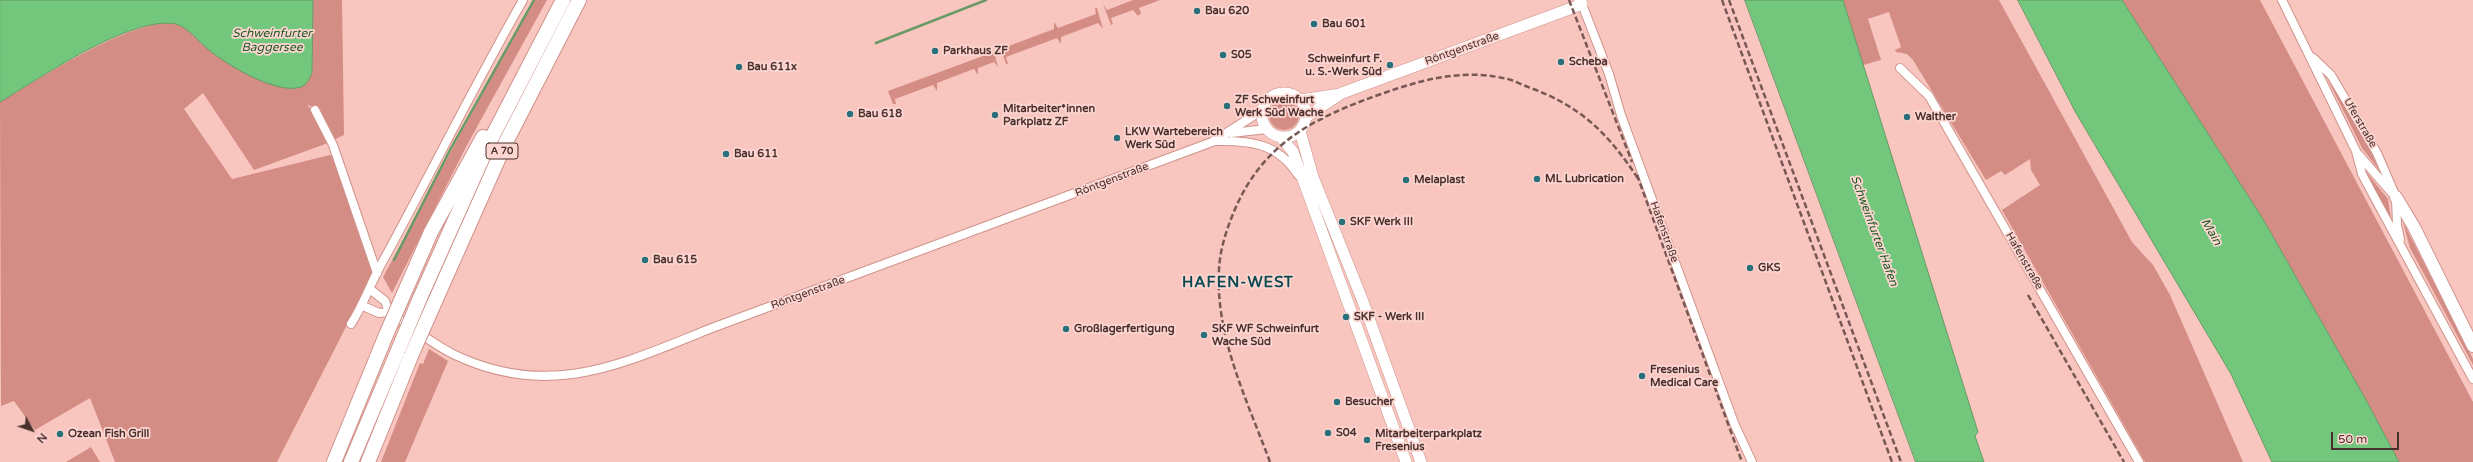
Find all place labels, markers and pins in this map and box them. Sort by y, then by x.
place label: Bau 620 [1205,4,1249,18]
marker: Bau 620 [1192,6,1202,16]
place label: Bau 601 [1322,17,1366,31]
marker: Bau 601 [1309,19,1319,29]
place label: Parkhaus ZF [943,44,1008,58]
marker: Parkhaus ZF [930,46,940,56]
place label: S05 [1231,48,1252,62]
marker: S05 [1218,50,1228,60]
place label: Schweinfurt F. u. S.-Werk Süd [1305,52,1382,78]
place label: Scheba [1569,55,1608,69]
marker: Scheba [1556,57,1566,67]
place label: Bau 611x [747,60,797,74]
marker: Schweinfurt F. u. S.-Werk Süd [1385,60,1395,70]
marker: Bau 611x [734,62,744,72]
place label: ZF Schweinfurt Werk Süd Wache [1235,93,1324,119]
marker: ZF Schweinfurt Werk Süd Wache [1222,101,1232,111]
place label: Mitarbeiter*innen Parkplatz ZF [1003,102,1095,128]
place label: Bau 618 [858,107,902,121]
marker: Bau 618 [845,109,855,119]
marker: Mitarbeiter*innen Parkplatz ZF [990,110,1000,120]
place label: Walther [1915,110,1956,124]
marker: Walther [1902,112,1912,122]
place label: LKW Wartebereich Werk Süd [1125,125,1223,151]
marker: LKW Wartebereich Werk Süd [1112,133,1122,143]
place label: Bau 611 [734,147,778,161]
marker: Bau 611 [721,149,731,159]
place label: ML Lubrication [1545,172,1624,186]
place label: Melaplast [1414,173,1465,187]
marker: ML Lubrication [1532,174,1542,184]
marker: Melaplast [1401,175,1411,185]
place label: SKF Werk III [1350,215,1413,229]
marker: SKF Werk III [1337,217,1347,227]
place label: Bau 615 [653,253,697,267]
marker: Bau 615 [640,255,650,265]
place label: GKS [1758,261,1780,275]
marker: GKS [1745,263,1755,273]
place label: SKF - Werk III [1354,310,1424,324]
marker: SKF - Werk III [1341,312,1351,322]
place label: Großlagerfertigung [1074,322,1175,336]
place label: SKF WF Schweinfurt Wache Süd [1212,322,1319,348]
marker: Großlagerfertigung [1061,324,1071,334]
marker: SKF WF Schweinfurt Wache Süd [1199,330,1209,340]
place label: Fresenius Medical Care [1650,363,1718,389]
marker: Fresenius Medical Care [1637,371,1647,381]
place label: Besucher [1345,395,1394,409]
marker: Besucher [1332,397,1342,407]
place label: S04 [1336,426,1357,440]
place label: Ozean Fish Grill [68,427,149,441]
place label: Mitarbeiterparkplatz Fresenius [1375,427,1482,453]
marker: S04 [1323,428,1333,438]
marker: Ozean Fish Grill [55,429,65,439]
marker: Mitarbeiterparkplatz Fresenius [1362,435,1372,445]

